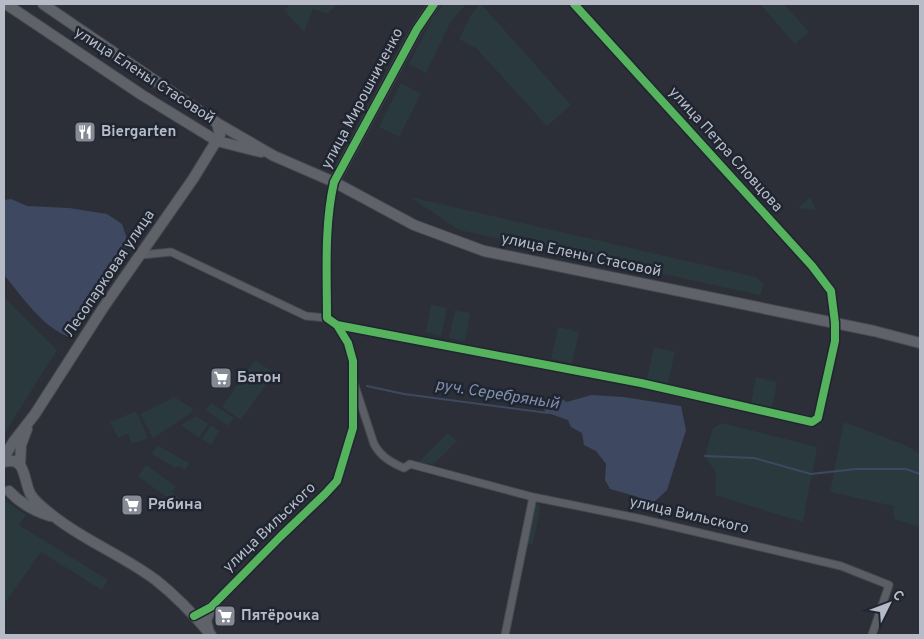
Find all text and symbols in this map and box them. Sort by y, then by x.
street label: улица Елены Стасовой [70,24,218,128]
street label: улица Мирошниченко [318,25,408,173]
street label: улица Петра Словцова [664,83,786,217]
restaurant icon: Biergarten [73,120,97,144]
place label: Biergarten [101,123,176,142]
street label: Лесопарковая улица [60,207,160,341]
street label: улица Елены Стасовой [499,230,663,282]
supermarket icon: Батон [209,366,233,390]
place label: Батон [237,369,281,388]
water label: руч. Серебряный [434,375,561,415]
street label: улица Вильского [220,479,320,577]
supermarket icon: Рябина [120,493,144,517]
street label: улица Вильского [627,493,751,539]
place label: Рябина [148,496,202,515]
north arrow [864,579,914,629]
text: С [888,587,907,605]
supermarket icon: Пятёрочка [213,604,237,628]
place label: Пятёрочка [241,607,319,626]

